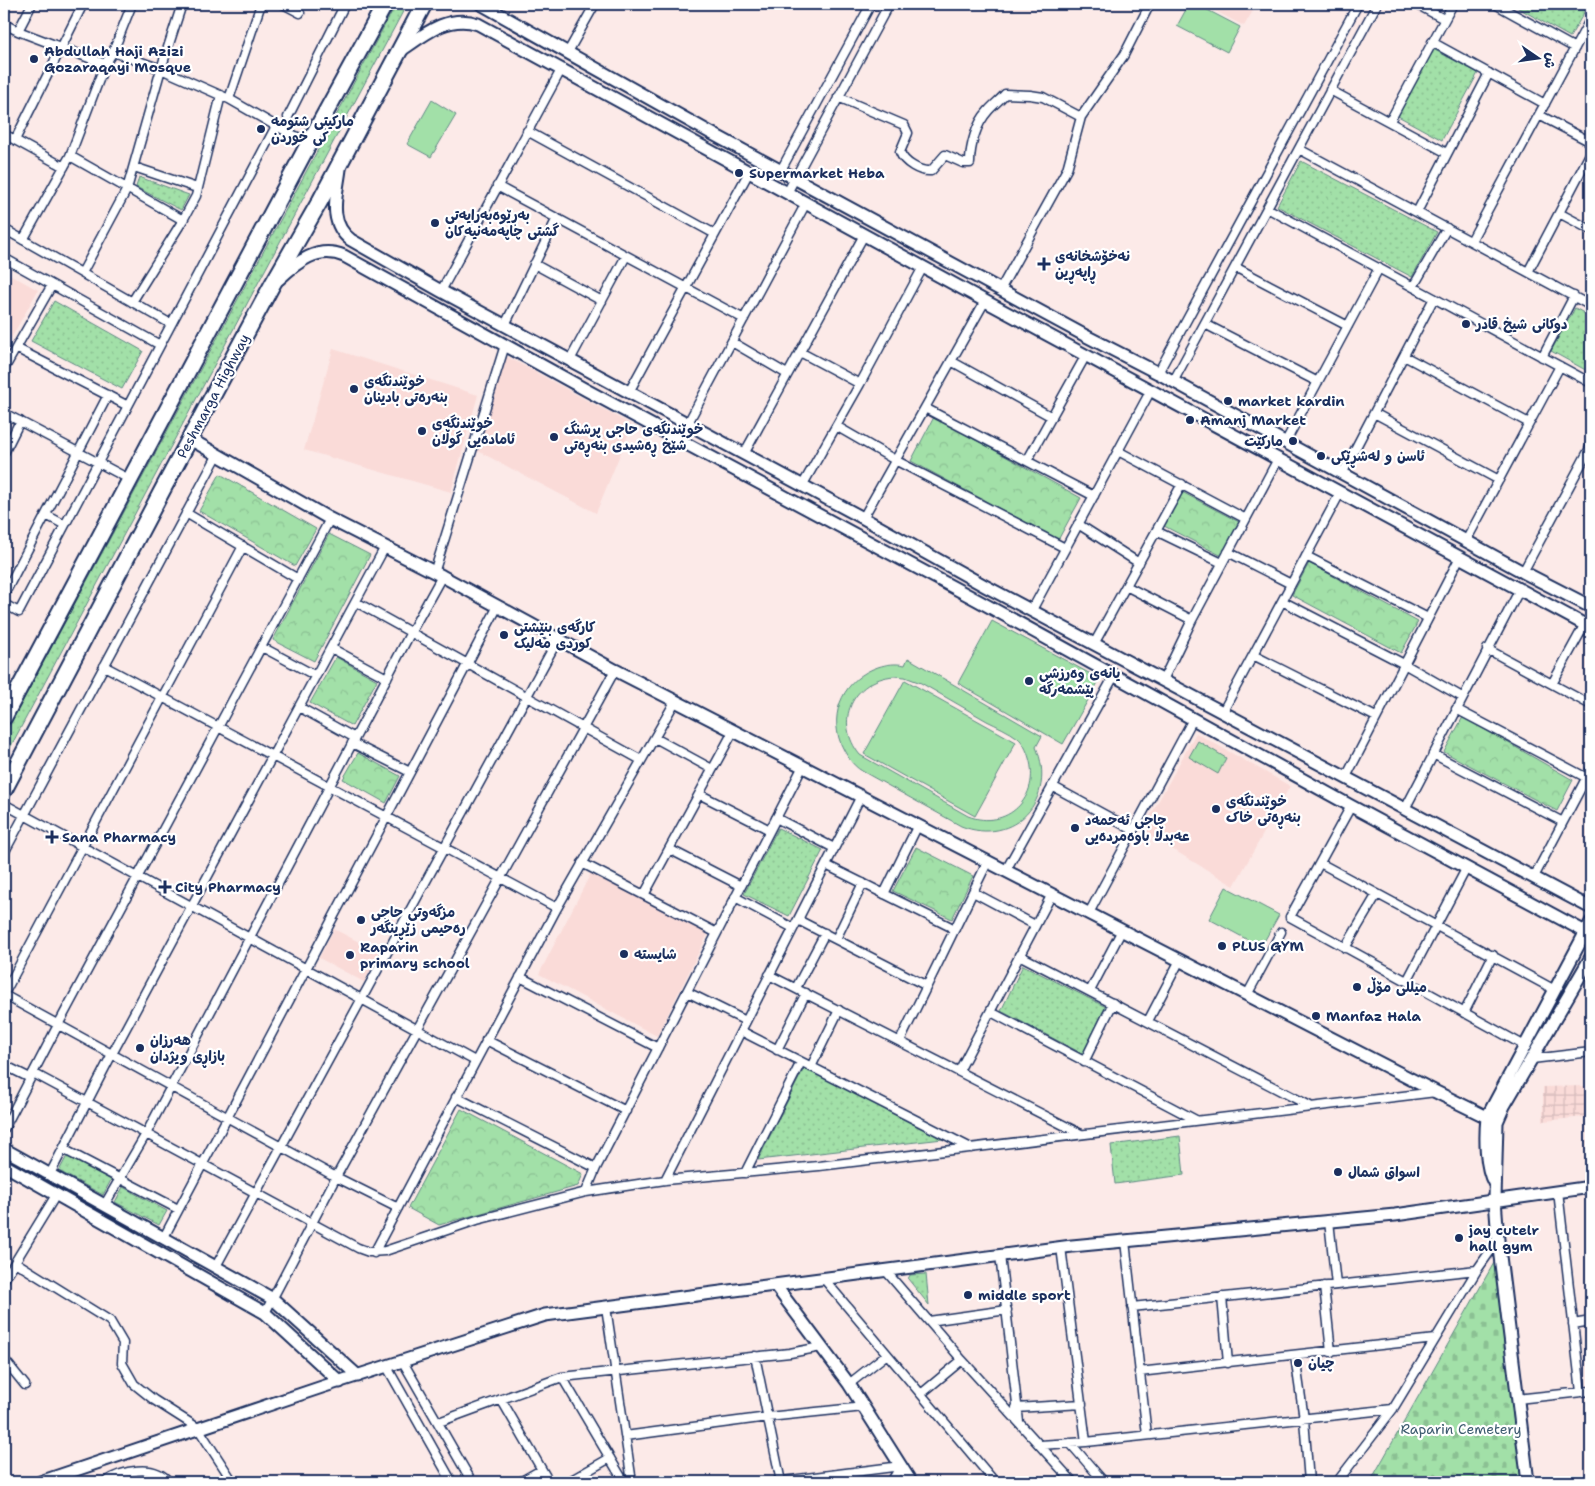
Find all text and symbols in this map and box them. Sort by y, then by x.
north arrow [1512,32,1562,82]
place label: Abdullah Haji Azizi Gozaraqayi Mosque [44,42,191,76]
text: ش [1540,51,1561,70]
marker: Abdullah Haji Azizi Gozaraqayi Mosque [28,53,40,65]
place label: مارکیتی شتومه کی خوردن [271,112,354,146]
marker: مارکیتی شتومه کی خوردن [255,123,267,135]
place label: Supermarket Heba [749,164,885,182]
marker: Supermarket Heba [733,167,745,179]
place label: بەڕێوەبەرایەتی گشتی چاپەمەنیەکان [445,206,560,240]
marker: بەڕێوەبەرایەتی گشتی چاپەمەنیەکان [429,217,441,229]
place label: نەخۆشخانەی ڕاپەڕین [1055,247,1130,284]
marker: نەخۆشخانەی ڕاپەڕین [1037,257,1051,271]
place label: دوکانی شیخ قادر [1474,315,1567,333]
marker: دوکانی شیخ قادر [1460,318,1472,330]
street label: Peshmarga Highway [173,331,253,461]
place label: خوێندنگەی بنەرەتی بادینان [364,372,448,406]
marker: خوێندنگەی بنەرەتی بادینان [348,383,360,395]
place label: market kardin [1238,392,1345,410]
marker: market kardin [1222,395,1234,407]
place label: Amanj Market [1200,411,1306,429]
place label: خوێندنگەی ئامادەیی گوڵان [432,414,516,449]
marker: Amanj Market [1184,414,1196,426]
place label: خوێندنگەی حاجی پرشنگ شێخ ڕەشیدی بنەڕەتی [564,420,703,457]
marker: خوێندنگەی ئامادەیی گوڵان [416,425,428,437]
marker: خوێندنگەی حاجی پرشنگ شێخ ڕەشیدی بنەڕەتی [548,431,560,443]
place label: مارکێت [1244,432,1283,450]
marker: مارکێت [1287,435,1299,447]
place label: ئاسن و لەشڕێکی [1331,447,1425,468]
marker: ئاسن و لەشڕێکی [1315,450,1327,462]
place label: کارگەی بنێشتی کوردی مەلیک [514,618,596,653]
marker: کارگەی بنێشتی کوردی مەلیک [498,629,510,641]
place label: یانەی وەرزشی پێشمەرگە [1039,664,1120,698]
marker: یانەی وەرزشی پێشمەرگە [1023,675,1035,687]
place label: خوێندنگەی بنەڕەتی خاک [1226,792,1301,829]
marker: خوێندنگەی بنەڕەتی خاک [1210,803,1222,815]
place label: حاجی ئەحمەد عەبدڵا باوەمردەیی [1085,811,1190,845]
marker: حاجی ئەحمەد عەبدڵا باوەمردەیی [1069,822,1081,834]
place label: Sana Pharmacy [62,828,176,846]
marker: Sana Pharmacy [46,831,58,843]
place label: City Pharmacy [175,878,281,896]
marker: City Pharmacy [159,881,171,893]
place label: مزگەوتی حاجی رەحیمی زێڕینگەر [369,903,466,940]
marker: مزگەوتی حاجی رەحیمی زێڕینگەر [355,914,367,926]
place label: PLUS GYM [1232,937,1305,955]
place label: Raparin primary school [360,938,470,972]
marker: PLUS GYM [1216,940,1228,952]
place label: شایستە [634,945,677,963]
marker: شایستە [618,948,630,960]
marker: Raparin primary school [344,949,356,961]
place label: میللی مۆڵ [1367,977,1427,997]
marker: میللی مۆڵ [1351,981,1363,993]
place label: Manfaz Hala [1326,1007,1422,1025]
marker: Manfaz Hala [1310,1010,1322,1022]
place label: ھەرزان بازاڕی ویژدان [150,1031,225,1068]
marker: ھەرزان بازاڕی ویژدان [134,1042,146,1054]
place label: اسواق شمال [1348,1163,1420,1182]
marker: اسواق شمال [1332,1166,1344,1178]
place label: jay cutelr hall gym [1468,1221,1539,1255]
marker: jay cutelr hall gym [1453,1232,1465,1244]
place label: middle sport [978,1286,1071,1304]
marker: middle sport [962,1289,974,1301]
place label: چيان [1308,1354,1334,1372]
marker: چيان [1292,1357,1304,1369]
park label: Raparin Cemetery [1400,1420,1522,1438]

